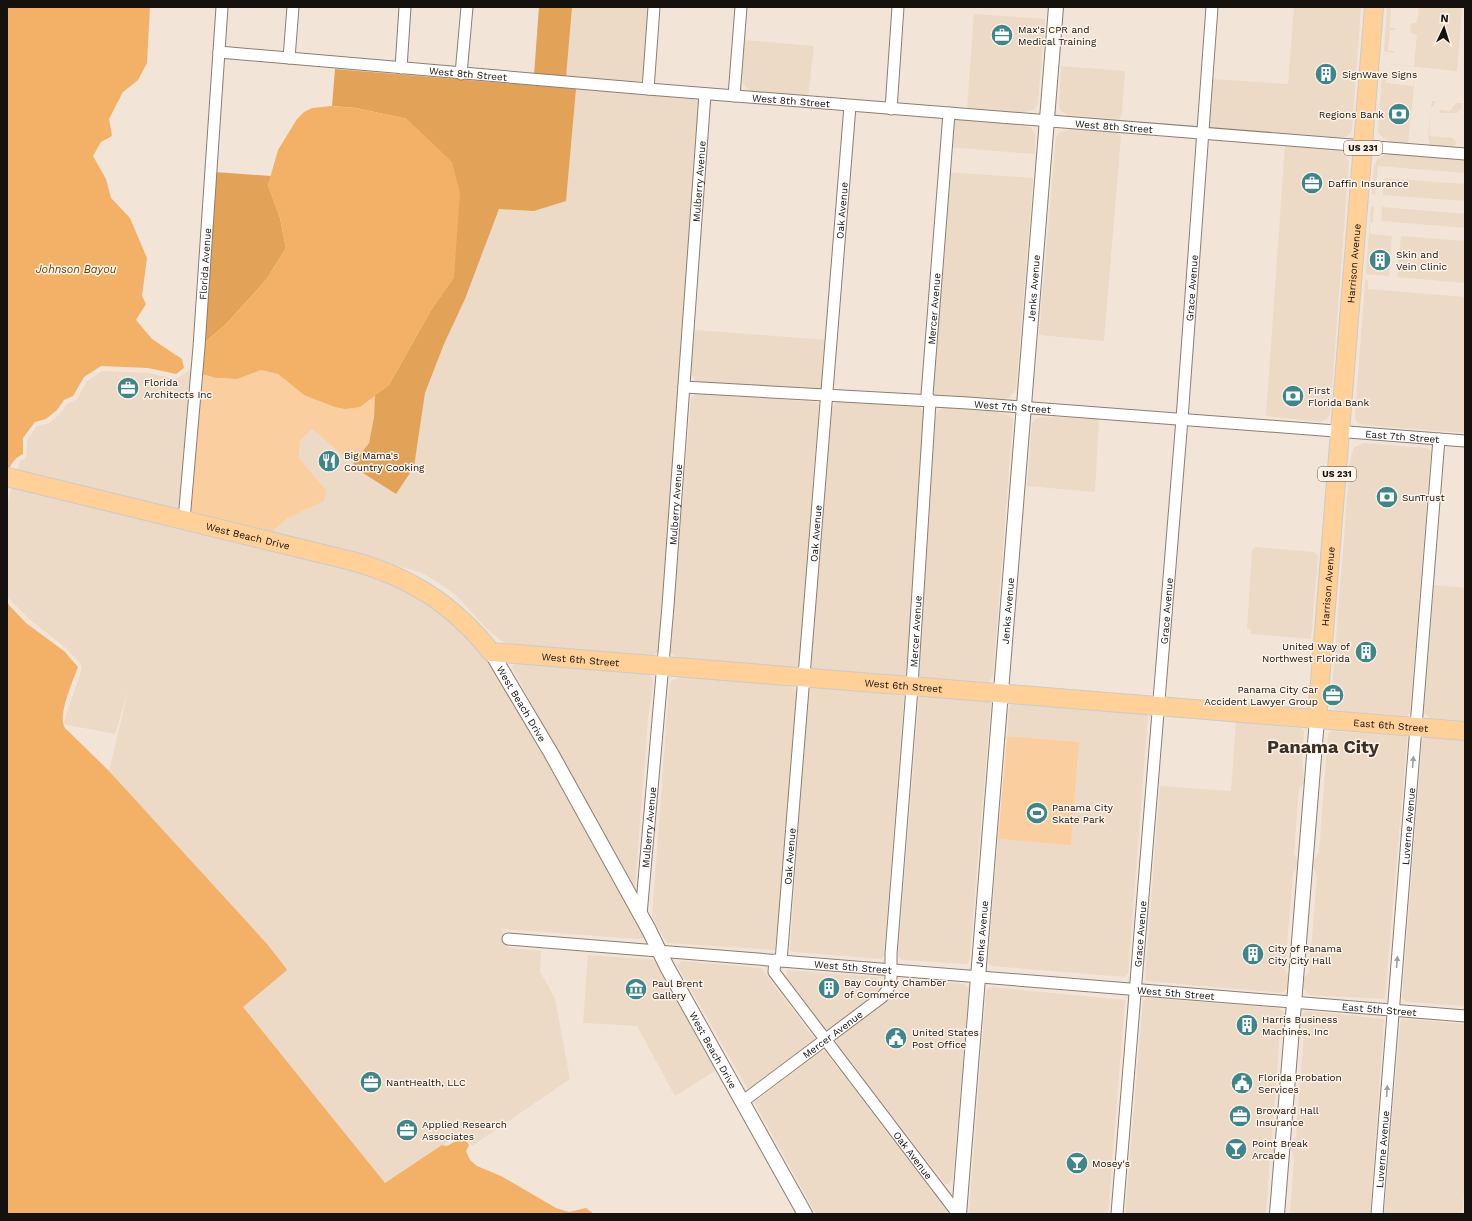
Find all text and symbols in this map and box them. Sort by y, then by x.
north arrow [1424,8,1464,48]
text: N [1440,12,1449,25]
office icon: Max's CPR and Medical Training [989,22,1015,48]
place label: Max's CPR and Medical Training [1018,24,1097,47]
building icon: SignWave Signs [1313,61,1339,87]
street label: West 8th Street [429,65,508,83]
place label: SignWave Signs [1342,69,1417,80]
street label: West 8th Street [752,92,831,110]
bank icon: Regions Bank [1386,101,1412,127]
place label: Regions Bank [1319,109,1384,120]
street label: West 8th Street [1075,118,1154,135]
street label: Mulberry Avenue [691,140,708,222]
road number: US 231 [1344,141,1382,155]
office icon: Daffin Insurance [1299,170,1325,196]
place label: Daffin Insurance [1328,178,1409,189]
street label: Oak Avenue [834,181,850,239]
street label: Harrison Avenue [1345,223,1363,304]
street label: Florida Avenue [197,227,213,300]
building icon: Skin and Vein Clinic [1367,247,1393,273]
place label: Skin and Vein Clinic [1396,249,1447,272]
street label: Jenks Avenue [1026,254,1042,322]
street label: Grace Avenue [1184,254,1200,322]
water label: Johnson Bayou [36,263,117,276]
street label: Mercer Avenue [926,272,943,345]
office icon: Florida Architects Inc [115,375,141,401]
place label: Florida Architects Inc [144,377,212,400]
bank icon: First Florida Bank [1280,383,1306,409]
place label: First Florida Bank [1308,385,1369,408]
street label: West 7th Street [973,398,1052,415]
street label: East 7th Street [1365,428,1440,445]
restaurant icon: Big Mama's Country Cooking [316,448,342,474]
place label: Big Mama's Country Cooking [344,450,425,473]
street label: Mulberry Avenue [667,463,684,545]
road number: US 231 [1318,467,1356,481]
bank icon: SunTrust [1374,484,1400,510]
place label: SunTrust [1402,492,1445,503]
street label: Oak Avenue [808,504,824,562]
street label: West Beach Drive [205,521,291,552]
street label: Harrison Avenue [1319,546,1337,627]
street label: Jenks Avenue [1000,577,1016,645]
street label: Grace Avenue [1159,577,1175,645]
street label: Mercer Avenue [908,595,924,668]
building icon: United Way of Northwest Florida [1353,639,1379,665]
place label: United Way of Northwest Florida [1262,641,1350,664]
street label: West 6th Street [541,651,621,668]
street label: West Beach Drive [494,664,548,744]
street label: West 6th Street [864,677,943,695]
office icon: Panama City Car Accident Lawyer Group [1320,682,1346,708]
place label: Panama City Car Accident Lawyer Group [1204,684,1318,707]
street label: East 6th Street [1353,717,1429,734]
district label: Panama City [1267,736,1380,757]
one-way arrow [1410,756,1417,768]
street label: Mulberry Avenue [640,786,658,868]
street label: Luverne Avenue [1400,787,1417,865]
sports icon: Panama City Skate Park [1024,800,1050,826]
place label: Panama City Skate Park [1052,802,1114,825]
street label: Oak Avenue [782,827,798,885]
street label: Jenks Avenue [974,900,990,968]
street label: Grace Avenue [1132,900,1149,968]
building icon: City of Panama City City Hall [1240,941,1266,967]
place label: City of Panama City City Hall [1268,943,1342,966]
one-way arrow [1394,956,1401,968]
street label: West 5th Street [814,959,893,976]
building icon: Bay County Chamber of Commerce [816,975,842,1001]
museum icon: Paul Brent Gallery [623,976,649,1002]
place label: Bay County Chamber of Commerce [844,977,946,1000]
place label: Paul Brent Gallery [652,978,703,1001]
street label: West 5th Street [1137,985,1216,1002]
street label: East 5th Street [1341,1001,1418,1018]
street label: Mercer Avenue [801,1009,865,1061]
street label: West Beach Drive [687,1010,739,1091]
building icon: Harris Business Machines, Inc [1234,1012,1260,1038]
place label: Harris Business Machines, Inc [1262,1014,1338,1037]
public building icon: United States Post Office [883,1025,909,1051]
place label: United States Post Office [912,1027,979,1050]
office icon: NantHealth, LLC [358,1069,384,1095]
public building icon: Florida Probation Services [1229,1070,1255,1096]
place label: Florida Probation Services [1258,1072,1342,1095]
place label: NantHealth, LLC [386,1077,466,1088]
one-way arrow [1383,1085,1390,1097]
office icon: Broward Hall Insurance [1227,1103,1253,1129]
place label: Broward Hall Insurance [1256,1105,1319,1128]
street label: Luverne Avenue [1374,1110,1391,1188]
office icon: Applied Research Associates [394,1117,420,1143]
place label: Applied Research Associates [422,1119,507,1142]
street label: Oak Avenue [891,1129,935,1182]
bar icon: Point Break Arcade [1223,1136,1249,1162]
place label: Point Break Arcade [1252,1138,1308,1161]
bar icon: Mosey's [1064,1150,1090,1176]
place label: Mosey's [1092,1158,1130,1169]

